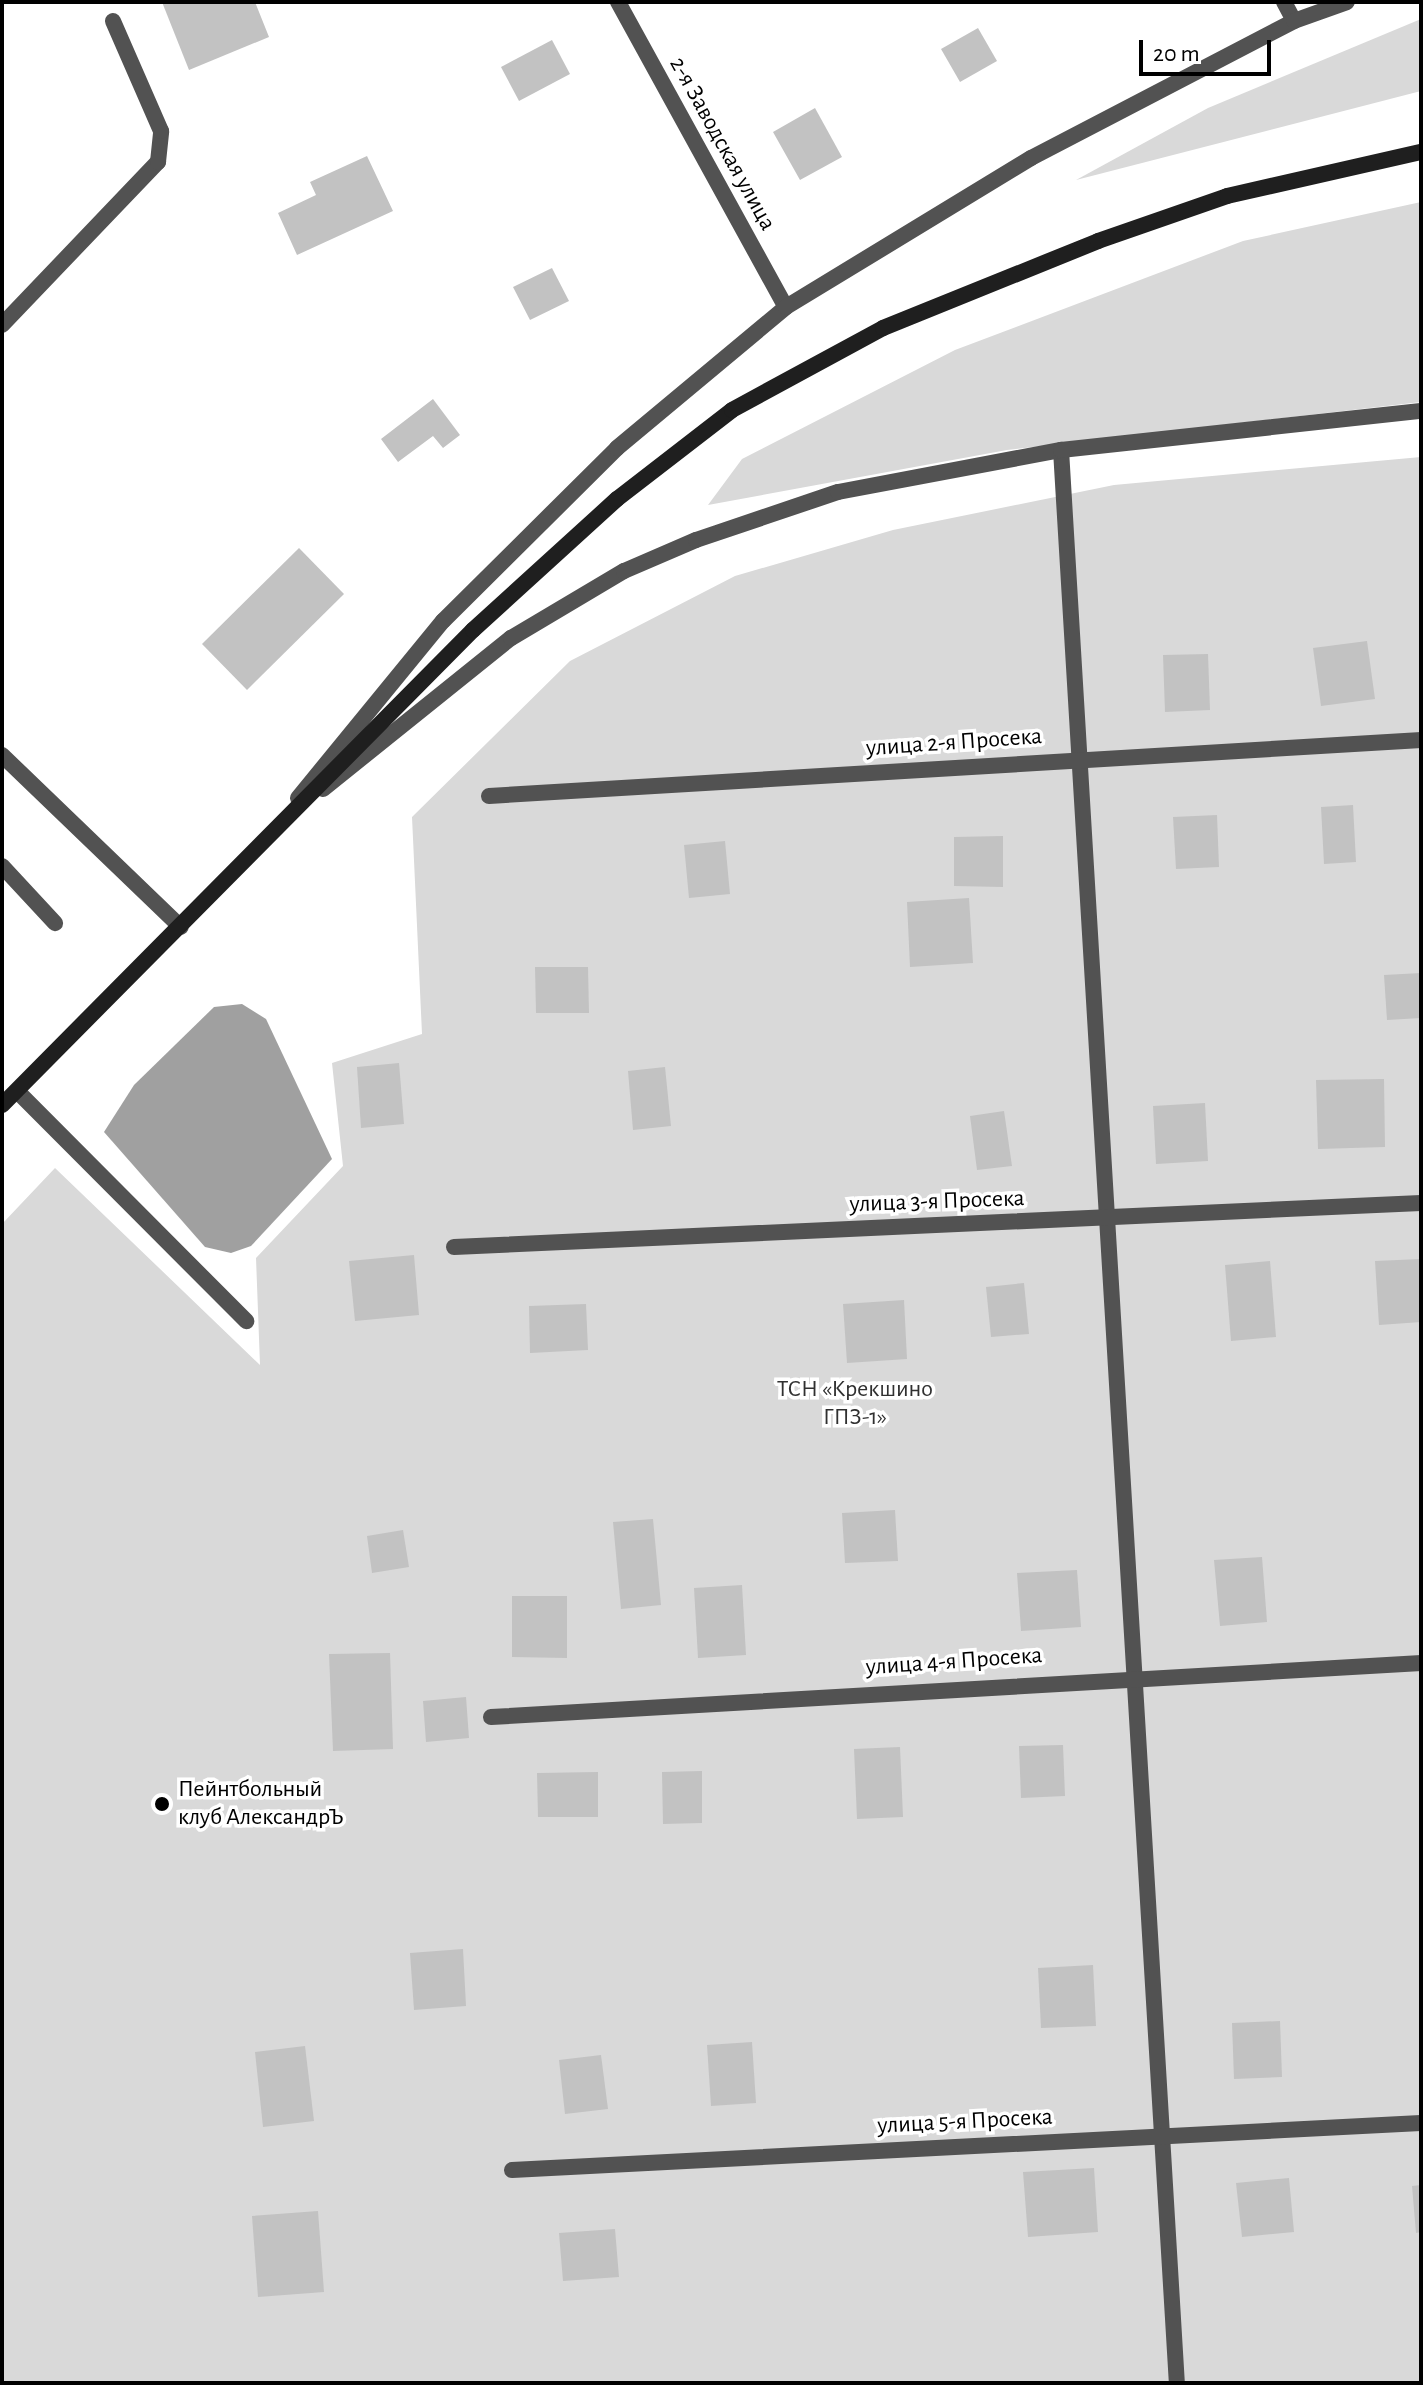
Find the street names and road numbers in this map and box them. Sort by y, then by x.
street label: 2-я Заводская улица [662,52,782,236]
street label: улица 2-я Просека [865,722,1043,764]
street label: улица 3-я Просека [849,1185,1025,1219]
street label: улица 4-я Просека [865,1641,1043,1683]
street label: улица 5-я Просека [877,2103,1053,2141]

